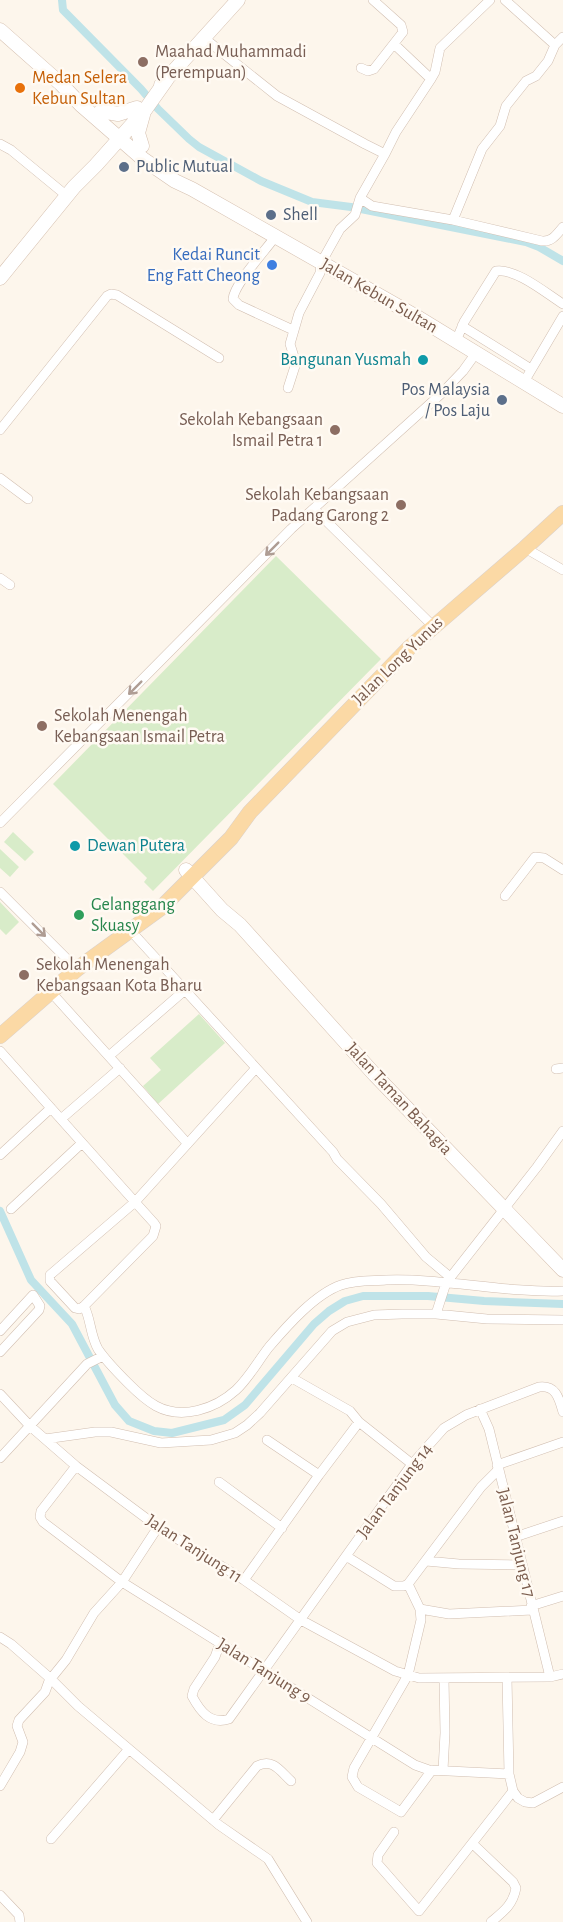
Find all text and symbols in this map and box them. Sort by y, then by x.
place label: Maahad Muhammadi (Perempuan) [155,43,307,82]
marker: Maahad Muhammadi (Perempuan) [136,55,150,69]
place label: Medan Selera Kebun Sultan [32,69,127,108]
marker: Medan Selera Kebun Sultan [13,81,27,95]
place label: Public Mutual [136,158,233,176]
marker: Public Mutual [117,160,131,174]
place label: Shell [283,206,318,224]
marker: Shell [264,208,278,222]
place label: Kedai Runcit Eng Fatt Cheong [147,246,260,285]
street label: Jalan Kebun Sultan [317,255,441,337]
marker: Kedai Runcit Eng Fatt Cheong [265,258,279,272]
place label: Bangunan Yusmah [280,351,411,369]
marker: Bangunan Yusmah [416,353,430,367]
place label: Pos Malaysia / Pos Laju [401,381,490,420]
marker: Pos Malaysia / Pos Laju [495,393,509,407]
place label: Sekolah Kebangsaan Ismail Petra 1 [179,411,323,450]
marker: Sekolah Kebangsaan Ismail Petra 1 [328,423,342,437]
place label: Sekolah Kebangsaan Padang Garong 2 [245,486,389,525]
marker: Sekolah Kebangsaan Padang Garong 2 [394,498,408,512]
one-way arrow [264,542,279,557]
street label: Jalan Long Yunus [349,614,447,708]
one-way arrow [127,680,142,695]
place label: Sekolah Menengah Kebangsaan Ismail Petra [54,707,225,746]
marker: Sekolah Menengah Kebangsaan Ismail Petra [35,719,49,733]
place label: Dewan Putera [87,837,185,855]
marker: Dewan Putera [68,839,82,853]
place label: Gelanggang Skuasy [91,896,175,935]
marker: Gelanggang Skuasy [72,908,86,922]
one-way arrow [31,923,46,938]
place label: Sekolah Menengah Kebangsaan Kota Bharu [36,956,202,995]
marker: Sekolah Menengah Kebangsaan Kota Bharu [17,968,31,982]
street label: Jalan Taman Bahagia [343,1039,455,1159]
street label: Jalan Tanjung 14 [354,1440,436,1542]
street label: Jalan Tanjung 17 [494,1487,538,1599]
street label: Jalan Tanjung 11 [143,1511,245,1587]
street label: Jalan Tanjung 9 [214,1635,314,1707]

